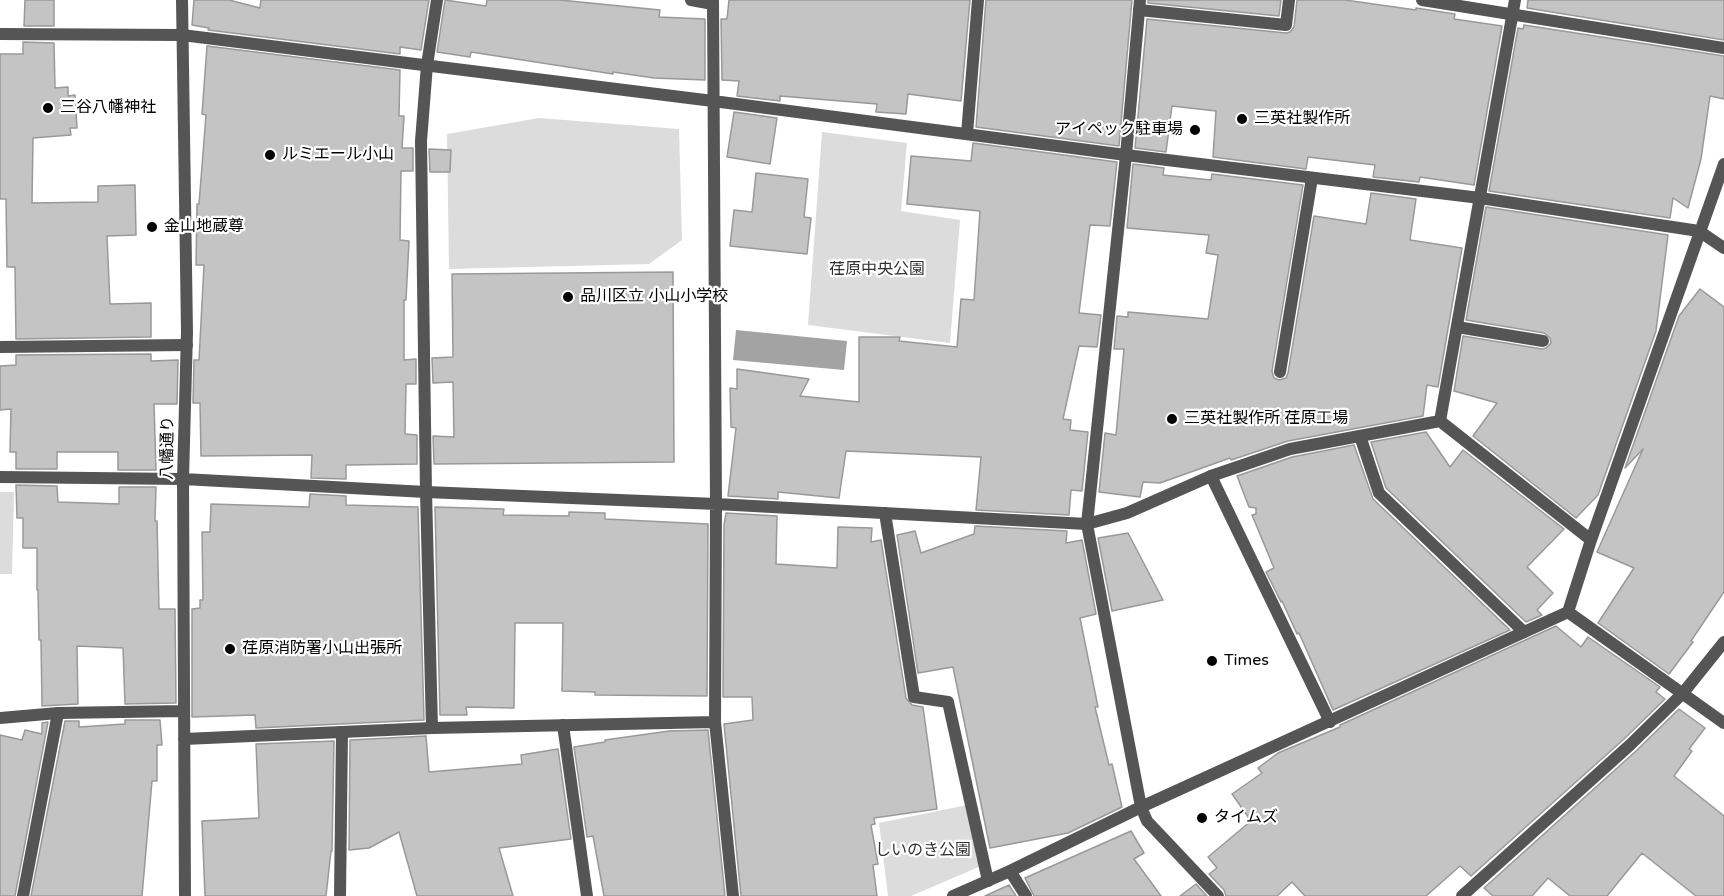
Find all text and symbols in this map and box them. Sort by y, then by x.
place label: 三谷八幡神社 [60,98,156,118]
marker: 三谷八幡神社 [41,101,55,115]
place label: 三英社製作所 [1254,109,1350,129]
marker: 三英社製作所 [1235,112,1249,126]
place label: アイペック駐車場 [1055,120,1183,140]
marker: アイペック駐車場 [1188,123,1202,137]
place label: ルミエール小山 [282,145,394,165]
marker: ルミエール小山 [263,148,277,162]
place label: 金山地蔵尊 [164,217,244,237]
marker: 金山地蔵尊 [145,220,159,234]
park label: 荏原中央公園 [829,260,925,280]
place label: 品川区立 小山小学校 [580,287,728,307]
marker: 品川区立 小山小学校 [561,290,575,304]
place label: 三英社製作所 荏原工場 [1184,409,1348,429]
marker: 三英社製作所 荏原工場 [1165,412,1179,426]
street label: 八幡通り [158,416,178,480]
place label: 荏原消防署小山出張所 [242,639,402,659]
marker: 荏原消防署小山出張所 [223,642,237,656]
place label: Times [1224,651,1269,671]
marker: Times [1205,654,1219,668]
place label: タイムズ [1214,808,1278,828]
marker: タイムズ [1195,811,1209,825]
park label: しいのき公園 [875,841,971,861]

